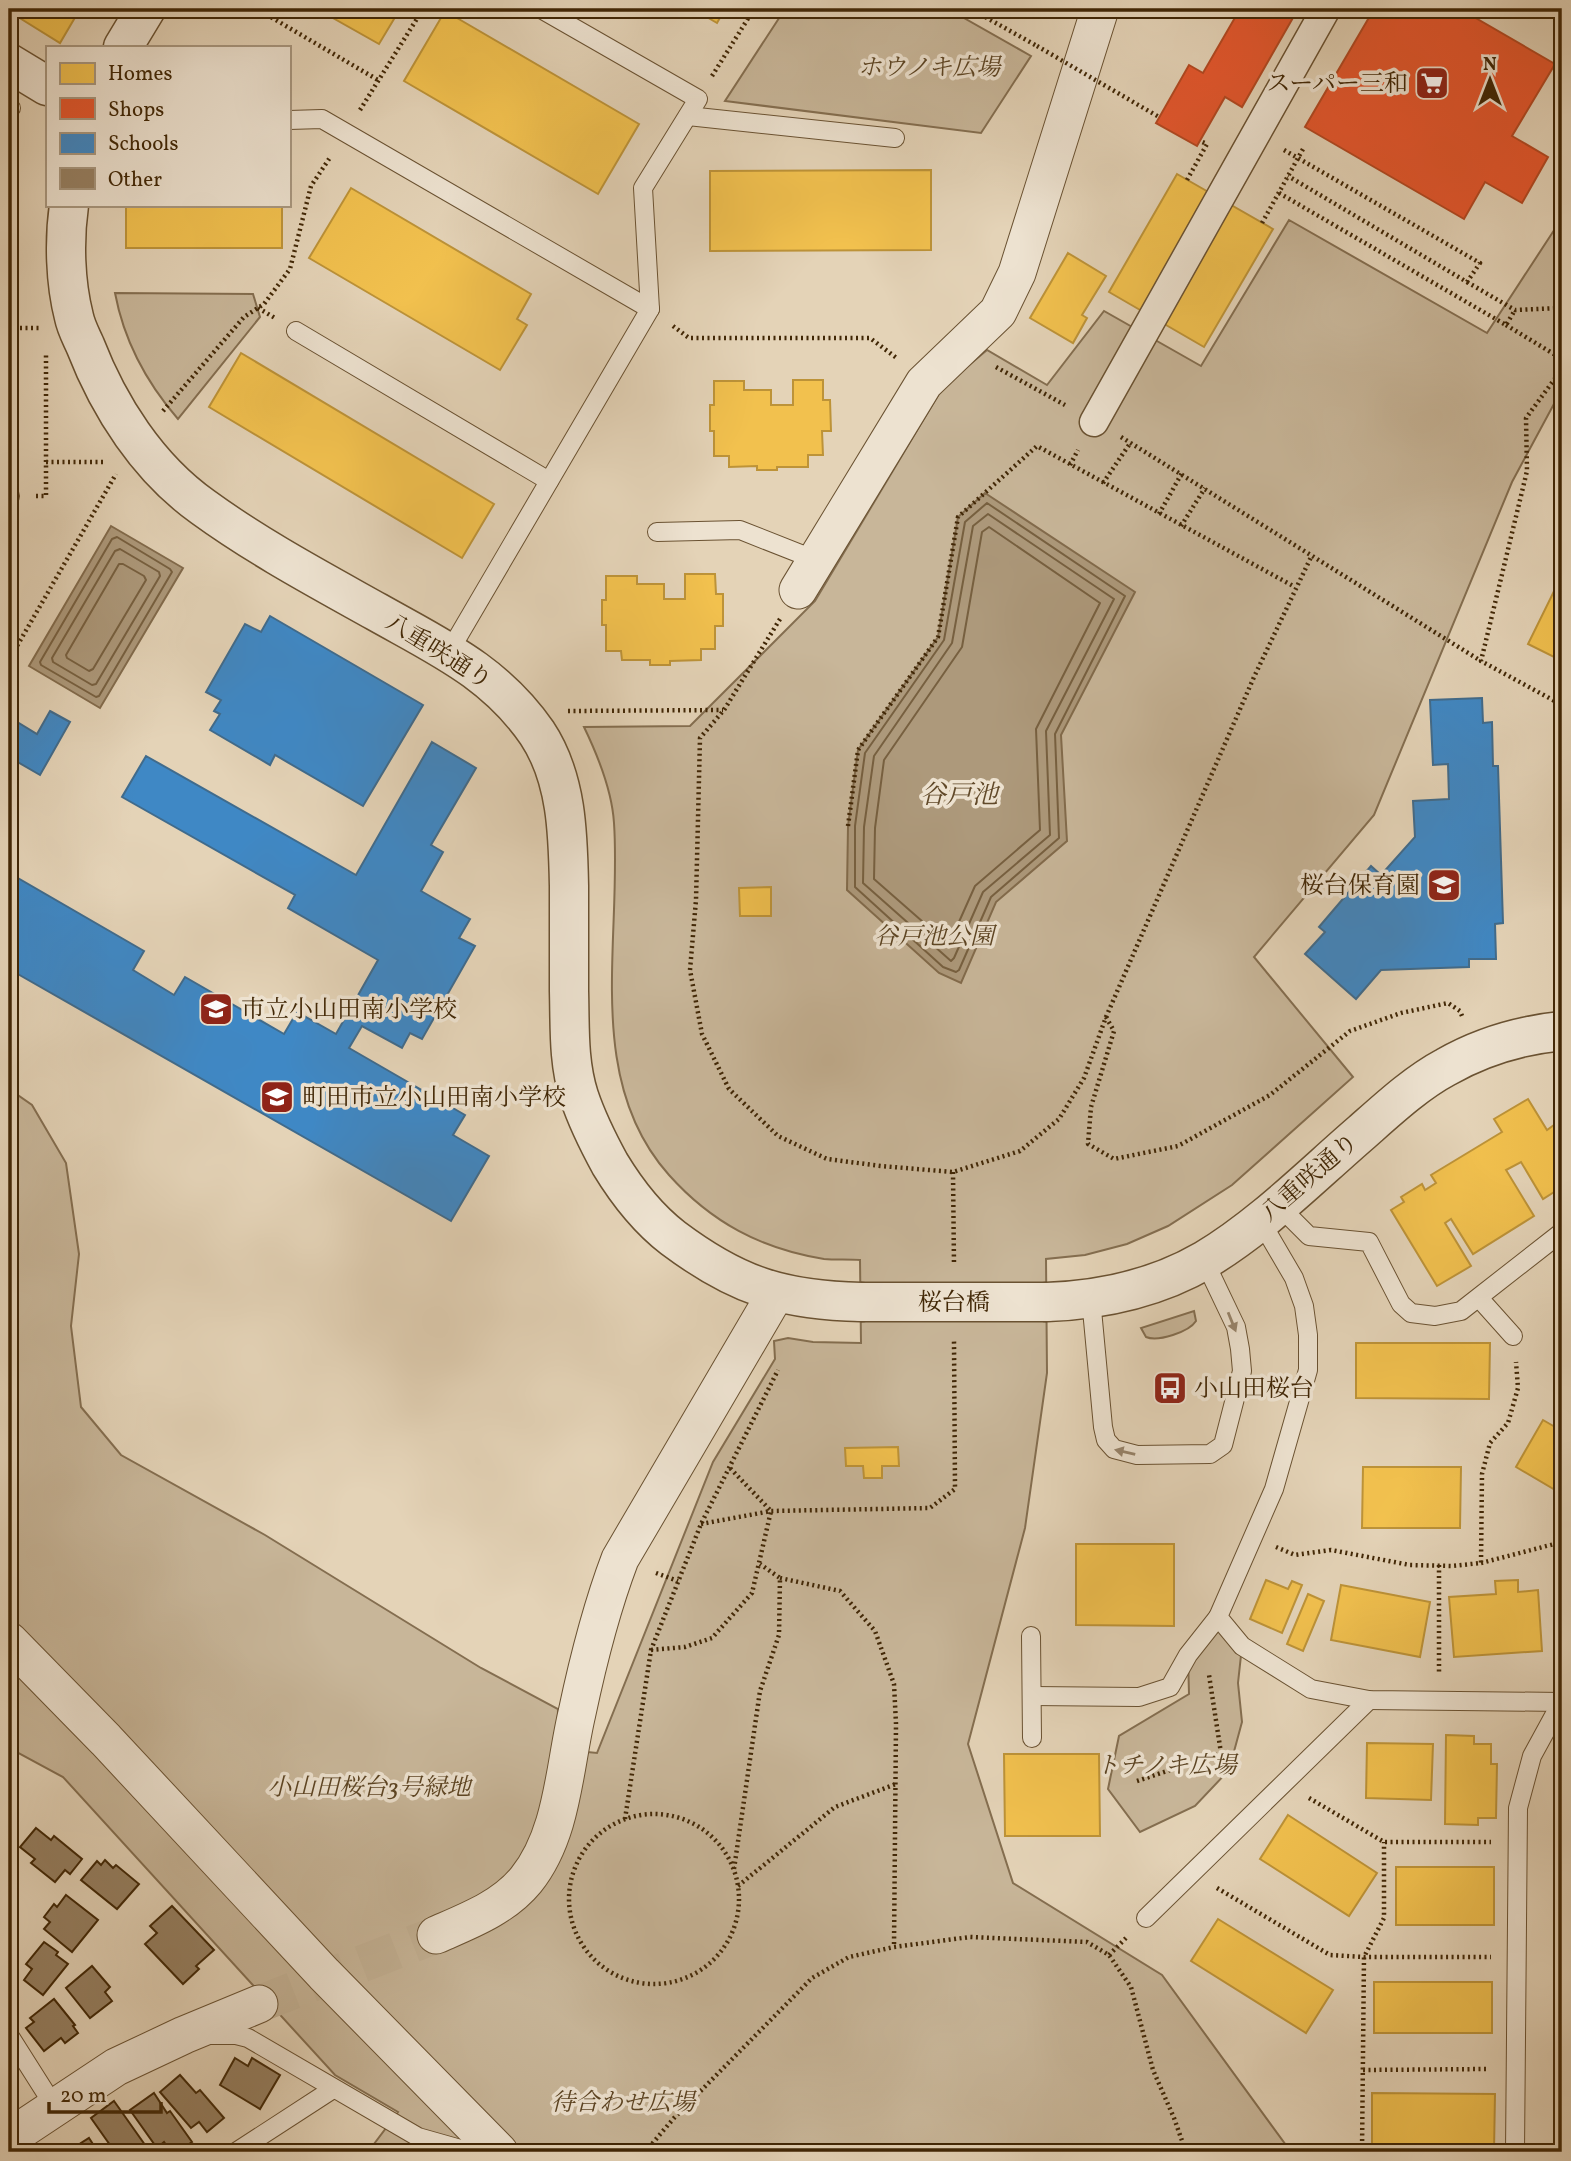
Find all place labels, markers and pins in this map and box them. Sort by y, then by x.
supermarket icon: スーパー三和 [1413,64,1451,102]
place label: スーパー三和 [1266,68,1408,102]
school or university icon: 桜台保育園 [1425,866,1463,904]
place label: 桜台保育園 [1300,870,1420,904]
school or university icon: 市立小山田南小学校 [197,990,235,1028]
place label: 市立小山田南小学校 [241,994,457,1028]
school or university icon: 町田市立小山田南小学校 [258,1078,296,1116]
place label: 町田市立小山田南小学校 [302,1082,566,1116]
bus stop icon: 小山田桜台 [1151,1369,1189,1407]
place label: 小山田桜台 [1194,1373,1314,1407]

